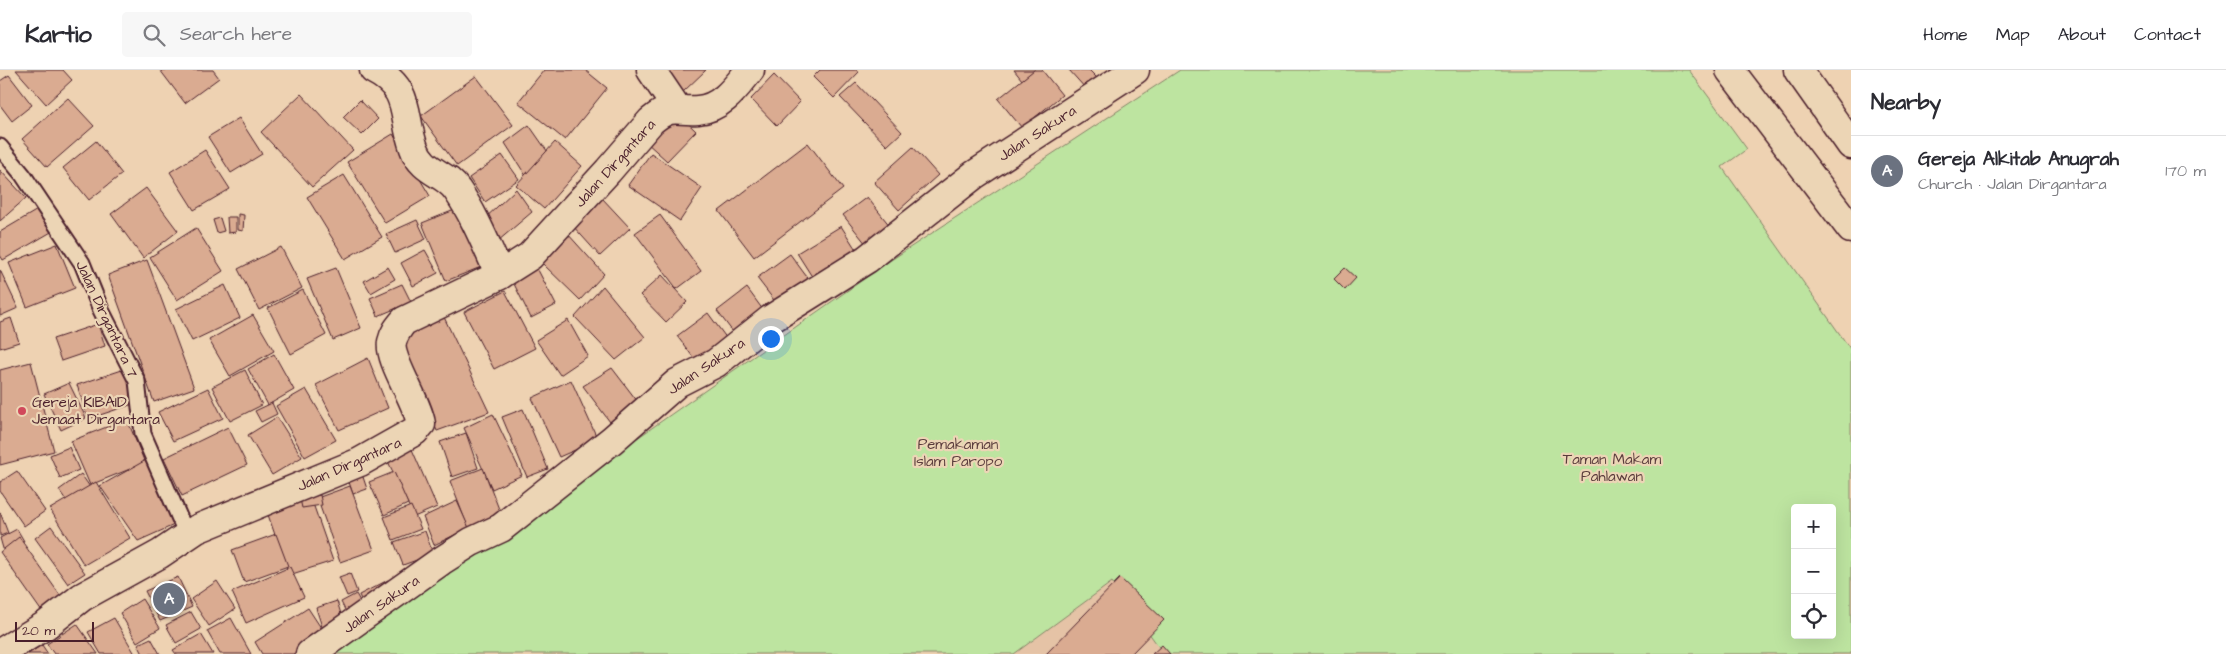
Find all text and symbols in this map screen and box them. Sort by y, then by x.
search box [122,12,472,57]
text: Kartio [25,18,92,52]
icon: search [140,21,168,49]
text: Search here [180,21,292,48]
text: Home [1923,22,1968,47]
text: Map [1996,22,2030,47]
text: About [2058,22,2106,47]
text: Contact [2134,22,2201,47]
text: Nearby [1871,88,1941,117]
street label: Jalan Sakura [994,100,1081,166]
street label: Jalan Dirgantara [570,114,662,213]
text: Gereja Alkitab Anugrah [1918,146,2119,173]
text: A [1882,160,1892,182]
text: 170 m [2165,160,2206,182]
text: Church · Jalan Dirgantara [1918,173,2107,195]
street label: Jalan Dirgantara 7 [69,257,143,382]
your location [758,326,784,352]
street label: Jalan Sakura [663,333,749,400]
place label: Gereja KIBAID Jemaat Dirgantara [32,392,160,431]
marker: Gereja KIBAID Jemaat Dirgantara [16,405,28,417]
street label: Jalan Dirgantara [294,432,405,498]
park label: Pemakaman Islam Paropo [914,434,1003,472]
park label: Taman Makam Pahlawan [1563,449,1661,487]
map controls [1791,504,1836,639]
button: + [1791,504,1836,549]
button: − [1791,549,1836,594]
street label: Jalan Sakura [339,570,424,639]
pin: A [153,580,185,618]
button: locate [1791,594,1836,639]
scale bar [15,619,94,642]
text: 20 m [22,621,55,641]

